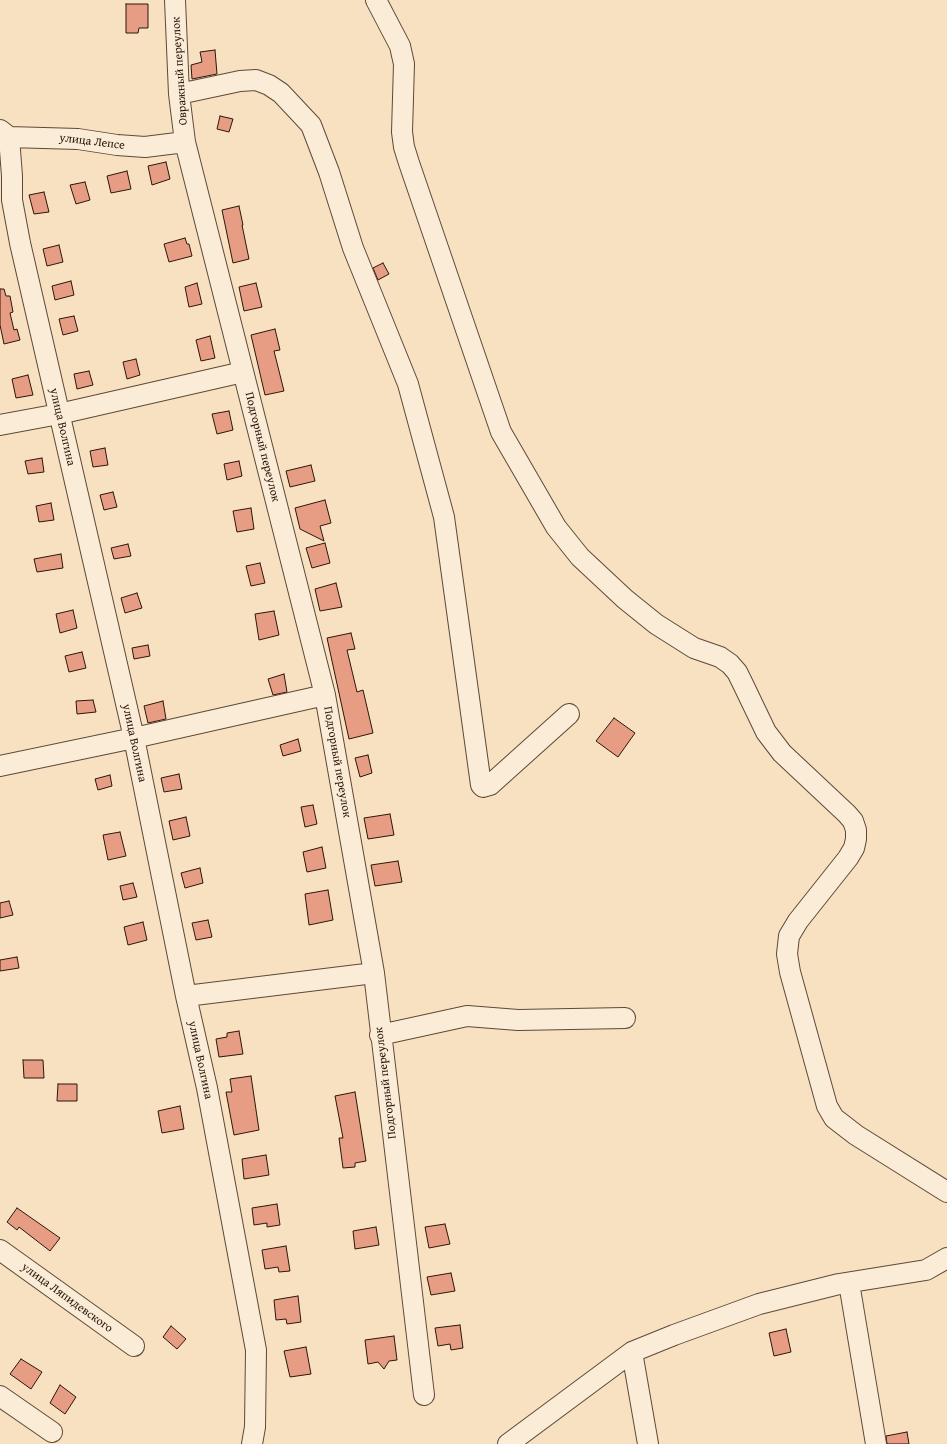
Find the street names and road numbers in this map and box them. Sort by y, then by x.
street label: Овражный переулок [169,16,191,126]
street label: улица Лепсе [58,131,126,153]
street label: улица Волгина [46,387,78,467]
street label: Подгорный переулок [241,391,283,503]
street label: улица Волгина [119,703,149,783]
street label: Подгорный переулок [320,705,354,819]
street label: улица Волгина [185,1020,215,1100]
street label: Подгорный переулок [372,1026,400,1140]
street label: улица Ляпидевского [18,1260,116,1336]

